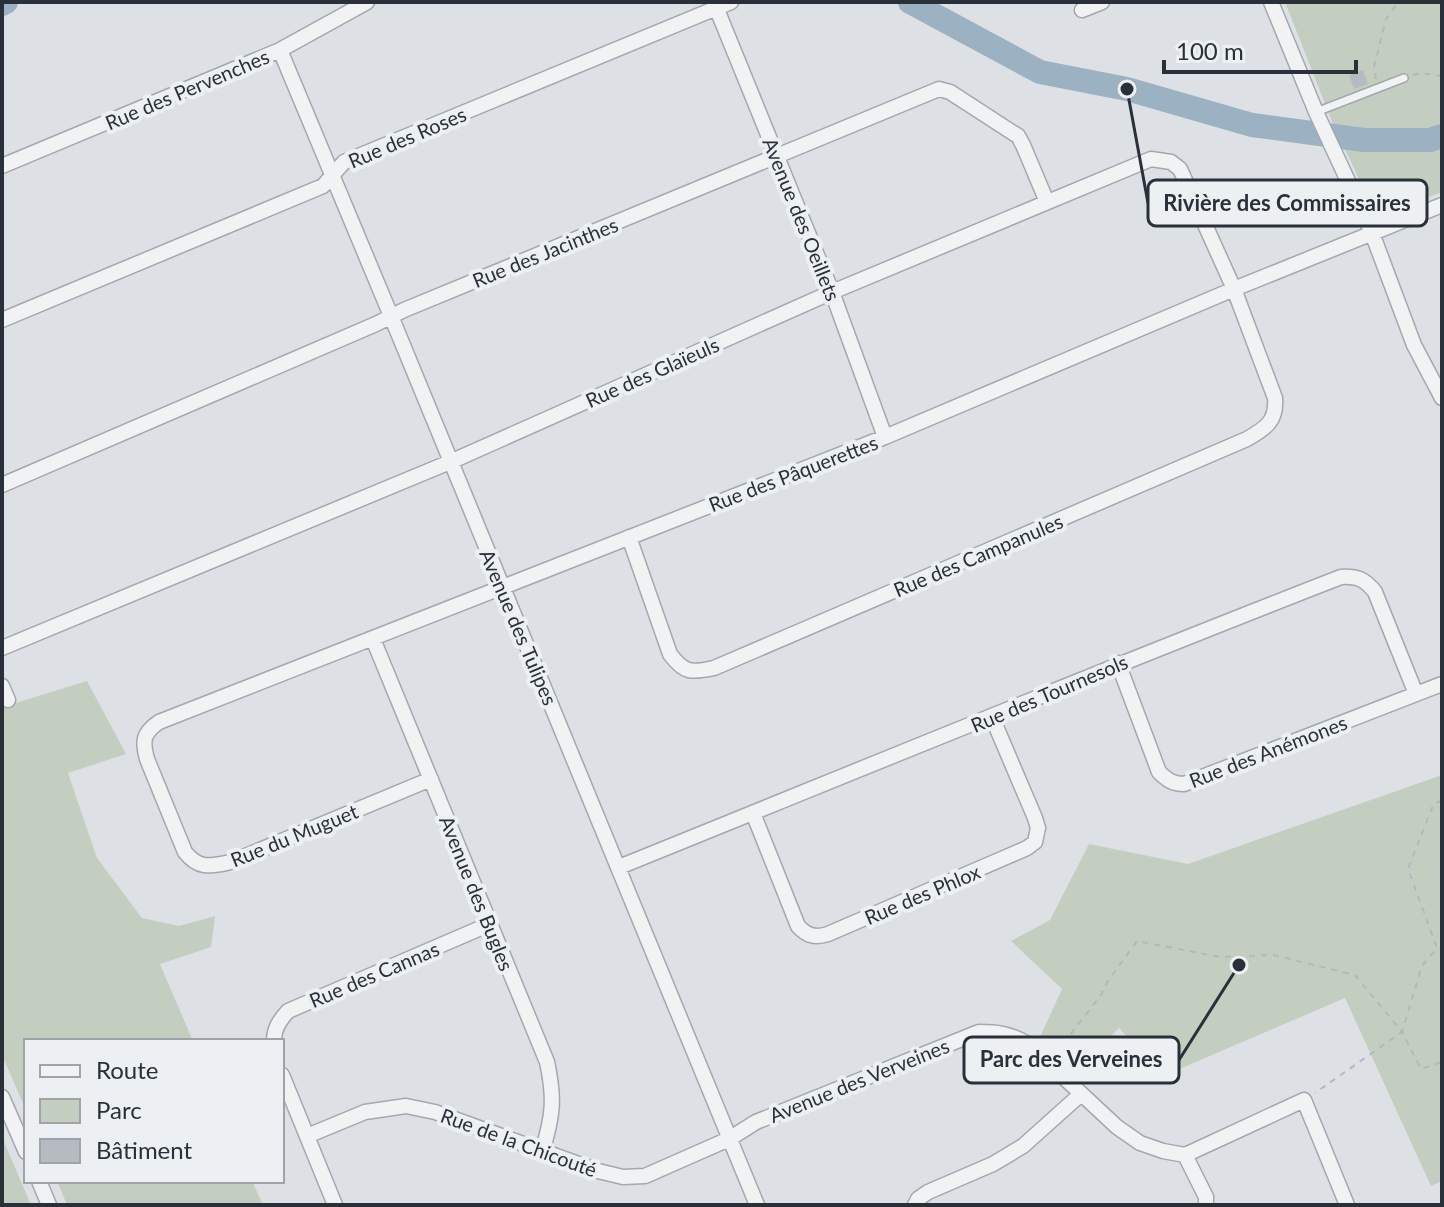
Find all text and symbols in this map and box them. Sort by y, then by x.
scale bar [1164,24,1356,74]
text: 100 m [1176,36,1244,65]
street label: Rue des Pervenches [102,44,272,134]
street label: Rue des Roses [345,101,469,173]
street label: Avenue des Oeillets [758,134,846,304]
callout: Rivière des Commissaires [1148,180,1427,226]
text: Rivière des Commissaires [1163,189,1411,216]
street label: Rue des Jacinthes [469,212,621,292]
street label: Rue des Glaïeuls [582,332,722,412]
street label: Rue des Pâquerettes [705,430,881,516]
street label: Rue des Campanules [890,508,1066,602]
street label: Avenue des Tulipes [475,545,563,709]
street label: Rue des Tournesols [967,649,1131,737]
street label: Rue des Anémones [1186,710,1350,792]
street label: Rue du Muguet [227,799,361,871]
street label: Avenue des Bugles [435,812,519,974]
street label: Rue des Phlox [861,859,983,929]
street label: Rue des Cannas [305,936,443,1012]
street label: Avenue des Verveines [766,1033,952,1127]
callout: Parc des Verveines [964,1037,1179,1083]
legend [24,1039,284,1183]
text: Parc des Verveines [980,1045,1162,1072]
text: Route [96,1055,158,1084]
text: Parc [96,1095,142,1124]
street label: Rue de la Chicouté [438,1103,600,1181]
text: Bâtiment [96,1135,193,1164]

